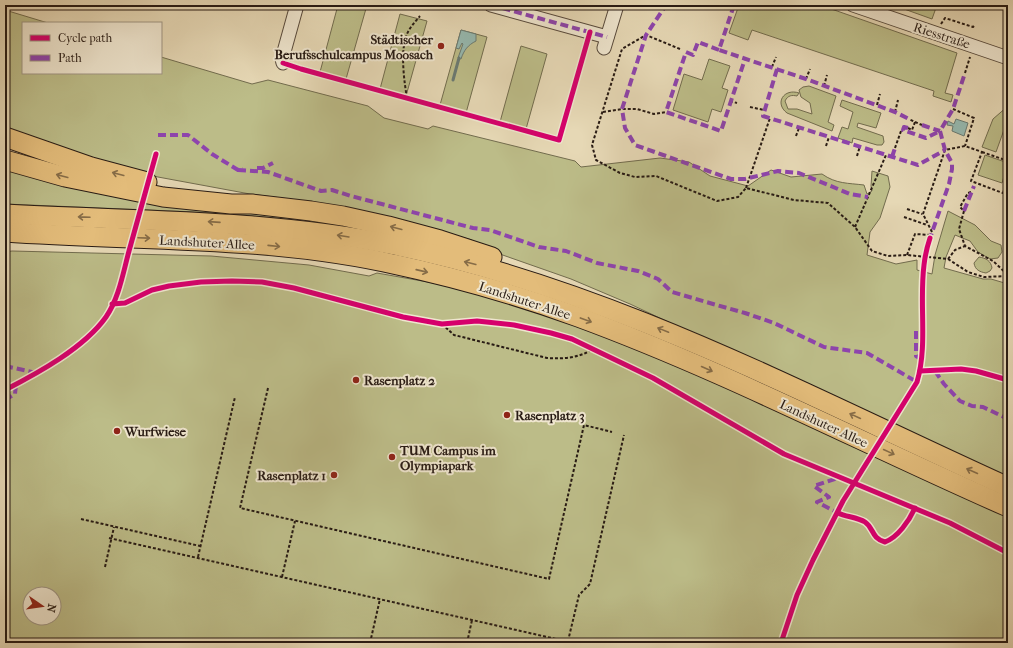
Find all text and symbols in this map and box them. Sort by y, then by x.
street label: Riesstraße [912,19,973,52]
legend [22,22,162,74]
text: Cycle path [58,31,113,45]
place label: Städtischer Berufsschulcampus Moosach [274,32,434,63]
marker: Städtischer Berufsschulcampus Moosach [436,41,446,51]
text: Path [58,51,82,65]
one-way arrow [112,170,125,177]
one-way arrow [56,172,69,179]
one-way arrow [78,213,91,221]
one-way arrow [208,219,221,226]
one-way arrow [389,224,402,231]
one-way arrow [337,232,350,240]
street label: Landshuter Allee [159,233,256,253]
one-way arrow [137,234,150,242]
one-way arrow [267,243,280,250]
one-way arrow [464,259,477,266]
one-way arrow [415,268,428,276]
street label: Landshuter Allee [477,279,573,323]
one-way arrow [580,316,592,324]
one-way arrow [657,326,669,334]
one-way arrow [700,366,712,373]
place label: Rasenplatz 2 [364,373,435,389]
marker: Rasenplatz 2 [351,375,361,385]
street label: Landshuter Allee [777,396,871,451]
place label: Rasenplatz 3 [515,408,584,424]
marker: Rasenplatz 3 [502,410,512,420]
one-way arrow [849,412,861,419]
place label: Wurfwiese [124,424,186,439]
marker: Wurfwiese [112,426,122,436]
place label: TUM Campus im Olympiapark [399,443,496,474]
one-way arrow [882,449,894,456]
marker: TUM Campus im Olympiapark [387,452,397,462]
one-way arrow [967,467,979,474]
place label: Rasenplatz 1 [257,468,326,484]
marker: Rasenplatz 1 [329,470,339,480]
north arrow [22,586,62,626]
text: N [44,603,59,614]

